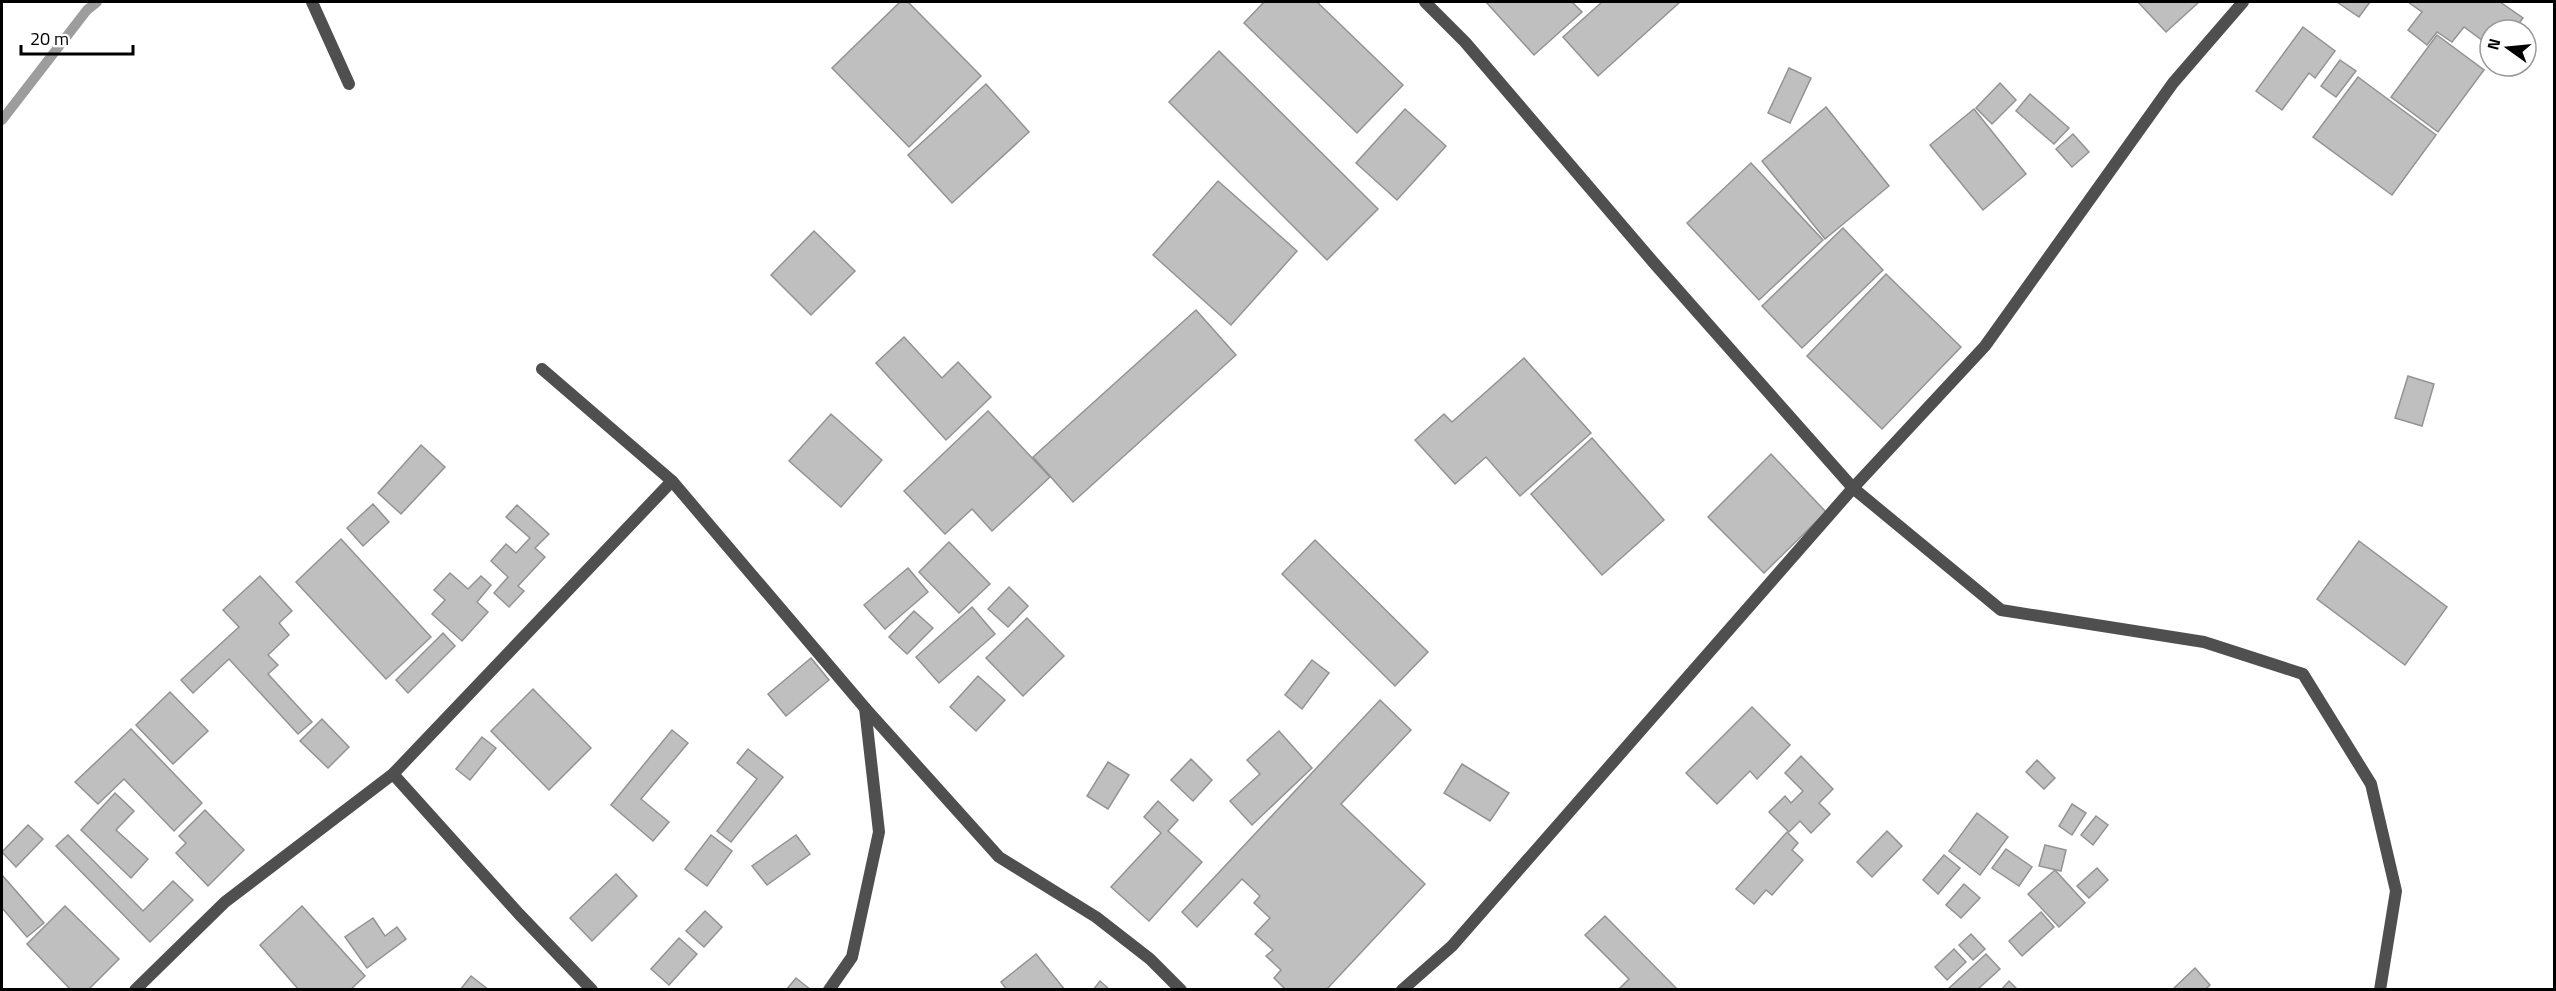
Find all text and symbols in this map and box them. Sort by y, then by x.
scale bar [21,18,134,56]
north arrow [2478,18,2538,78]
text: 20 m [30,25,69,52]
text: N [2480,36,2507,53]

